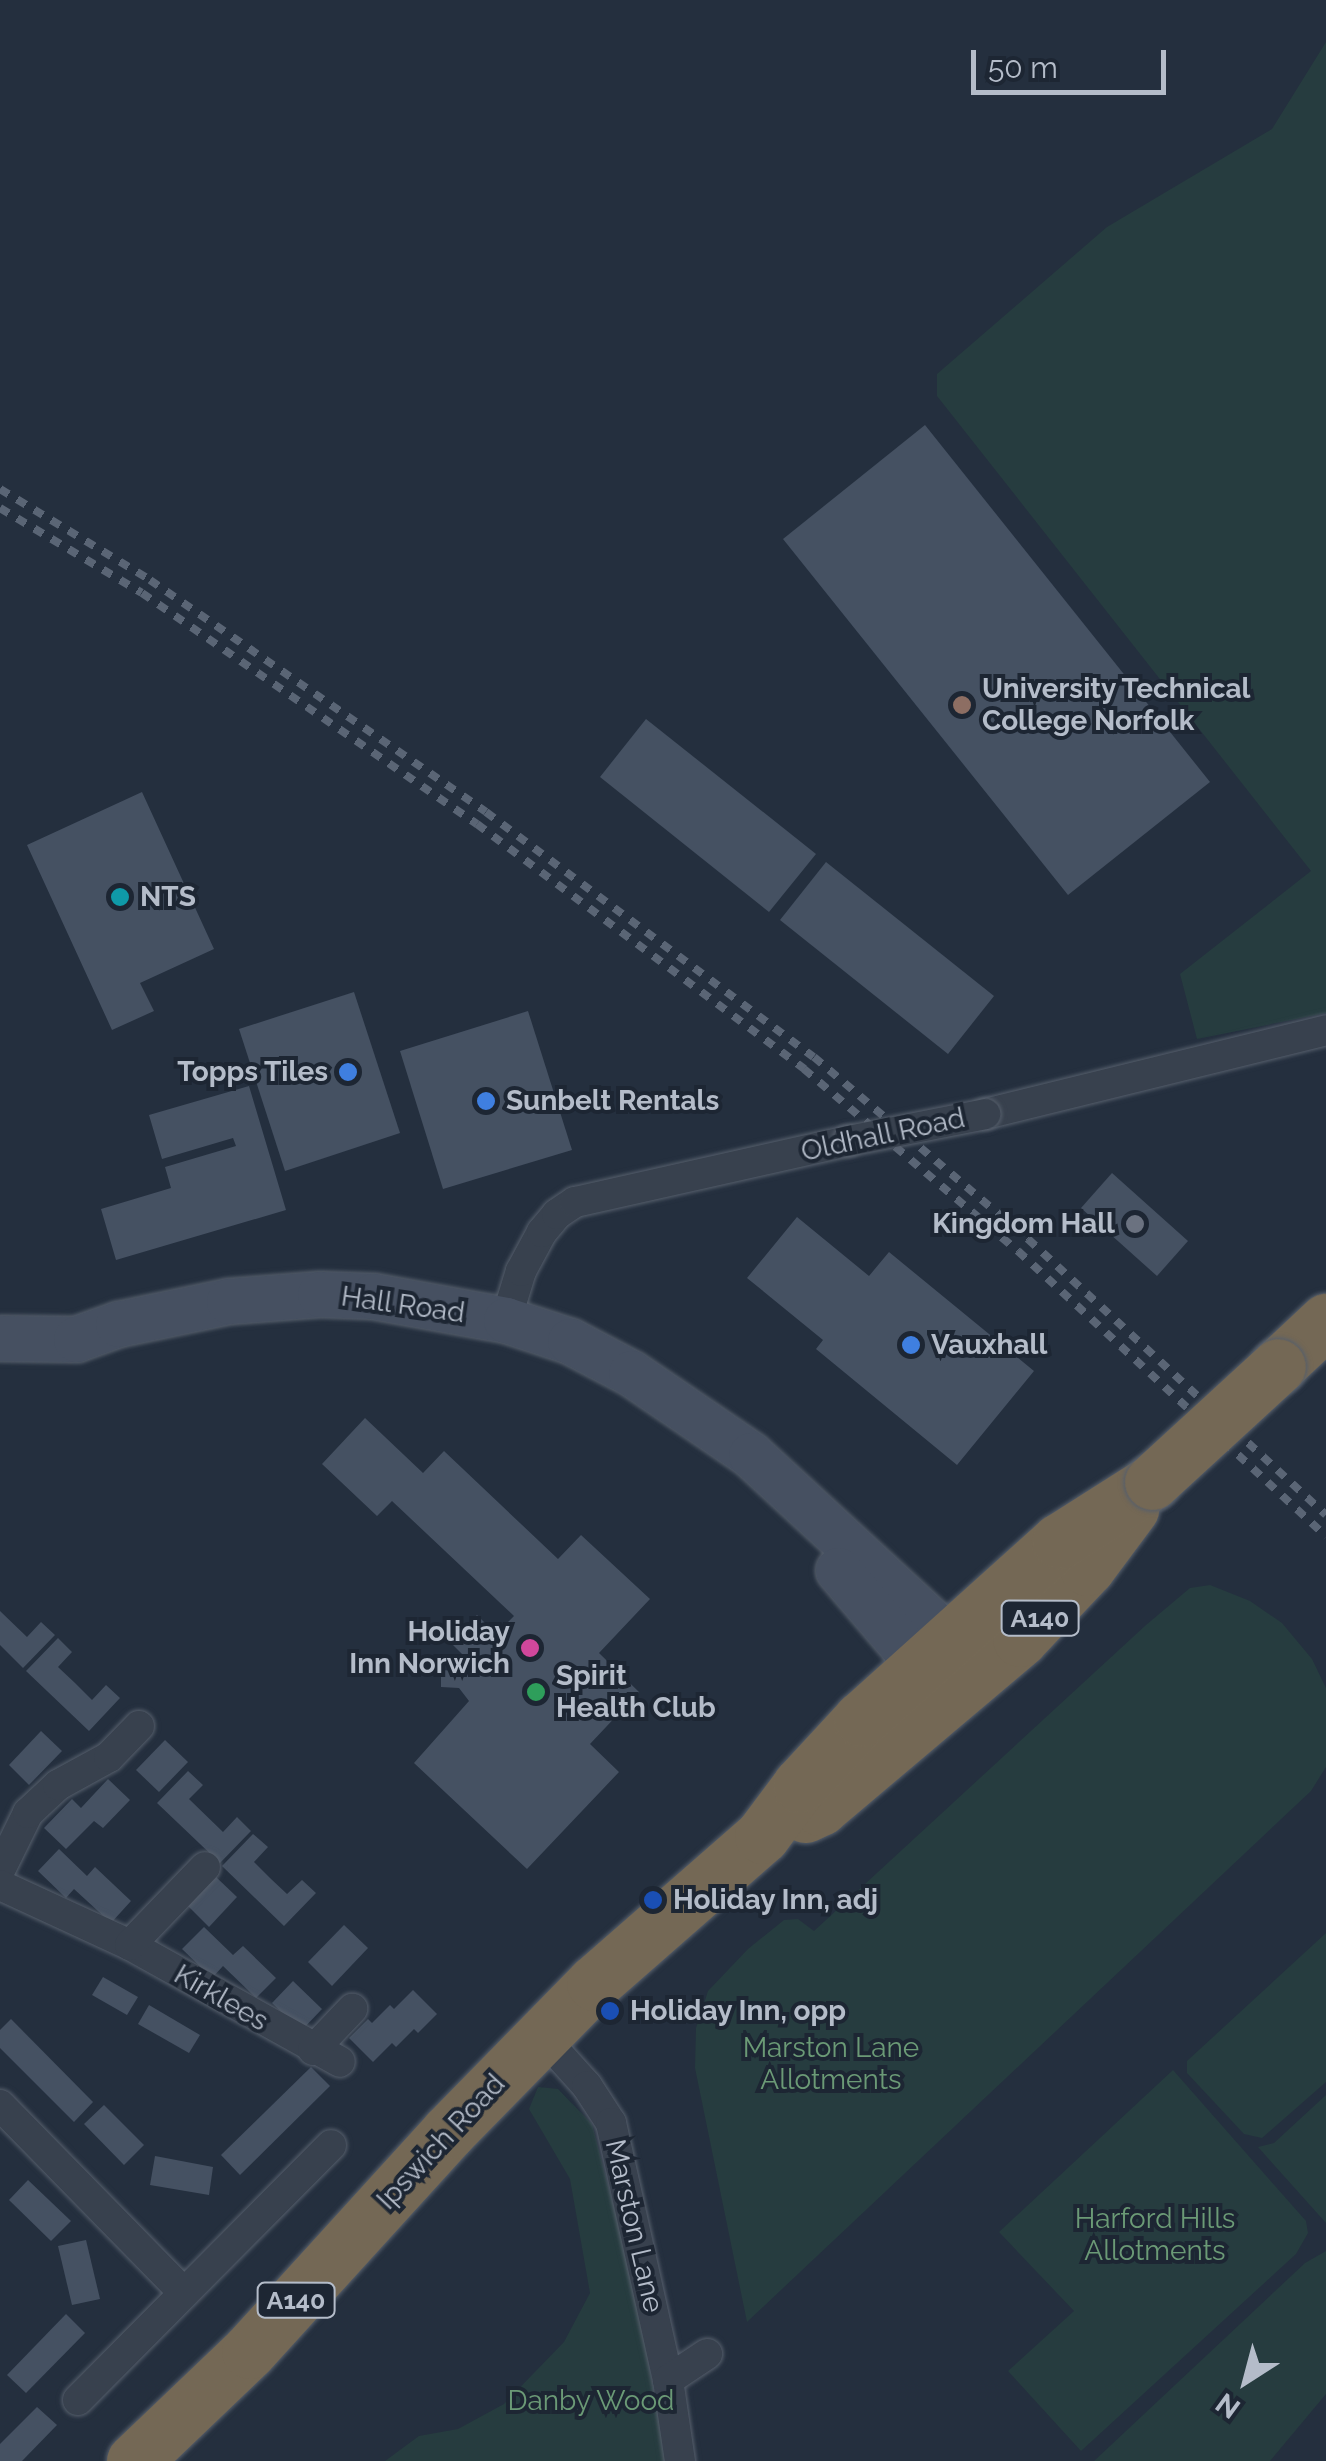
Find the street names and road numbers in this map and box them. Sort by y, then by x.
street label: Oldhall Road [798,1101,968,1169]
street label: Hall Road [339,1280,467,1330]
road number: A140 [1000,1598,1080,1638]
street label: Kirklees [168,1958,274,2038]
street label: Ipswich Road [370,2068,512,2216]
street label: Marston Lane [598,2136,670,2316]
road number: A140 [256,2280,336,2320]

